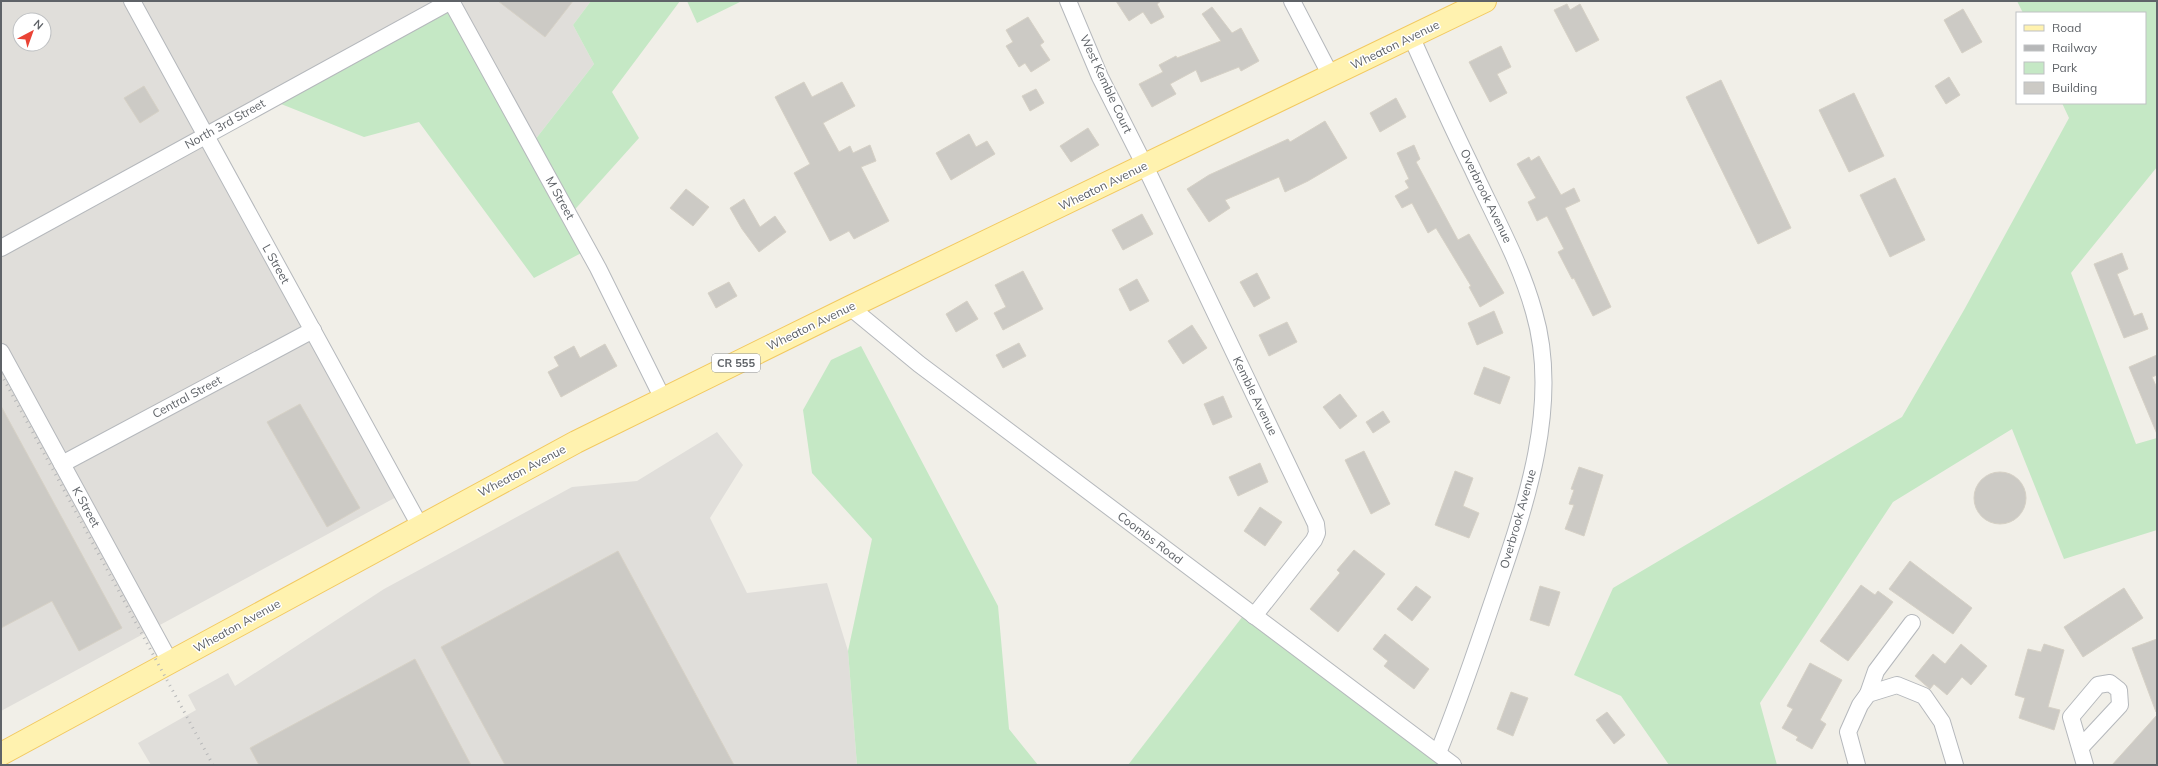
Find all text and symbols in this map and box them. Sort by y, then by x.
north arrow [12,12,52,52]
legend [2016,12,2146,104]
text: N [31,16,46,32]
street label: Wheaton Avenue [1348,17,1442,73]
text: Road [2052,20,2081,35]
street label: West Kemble Court [1077,32,1136,135]
text: Railway [2052,40,2098,55]
text: Park [2052,60,2078,75]
text: Building [2052,80,2097,95]
street label: North 3rd Street [182,95,268,152]
street label: Overbrook Avenue [1457,146,1516,245]
street label: Wheaton Avenue [1056,158,1150,214]
street label: M Street [543,174,578,222]
street label: L Street [259,241,293,286]
street label: Wheaton Avenue [764,298,858,354]
road number: CR 555 [712,354,760,372]
street label: Kemble Avenue [1230,354,1281,438]
street label: Central Street [150,372,224,421]
street label: Wheaton Avenue [475,441,568,500]
street label: Overbrook Avenue [1496,467,1539,570]
street label: K Street [69,484,104,530]
street label: Coombs Road [1115,508,1186,567]
street label: Wheaton Avenue [191,595,283,656]

